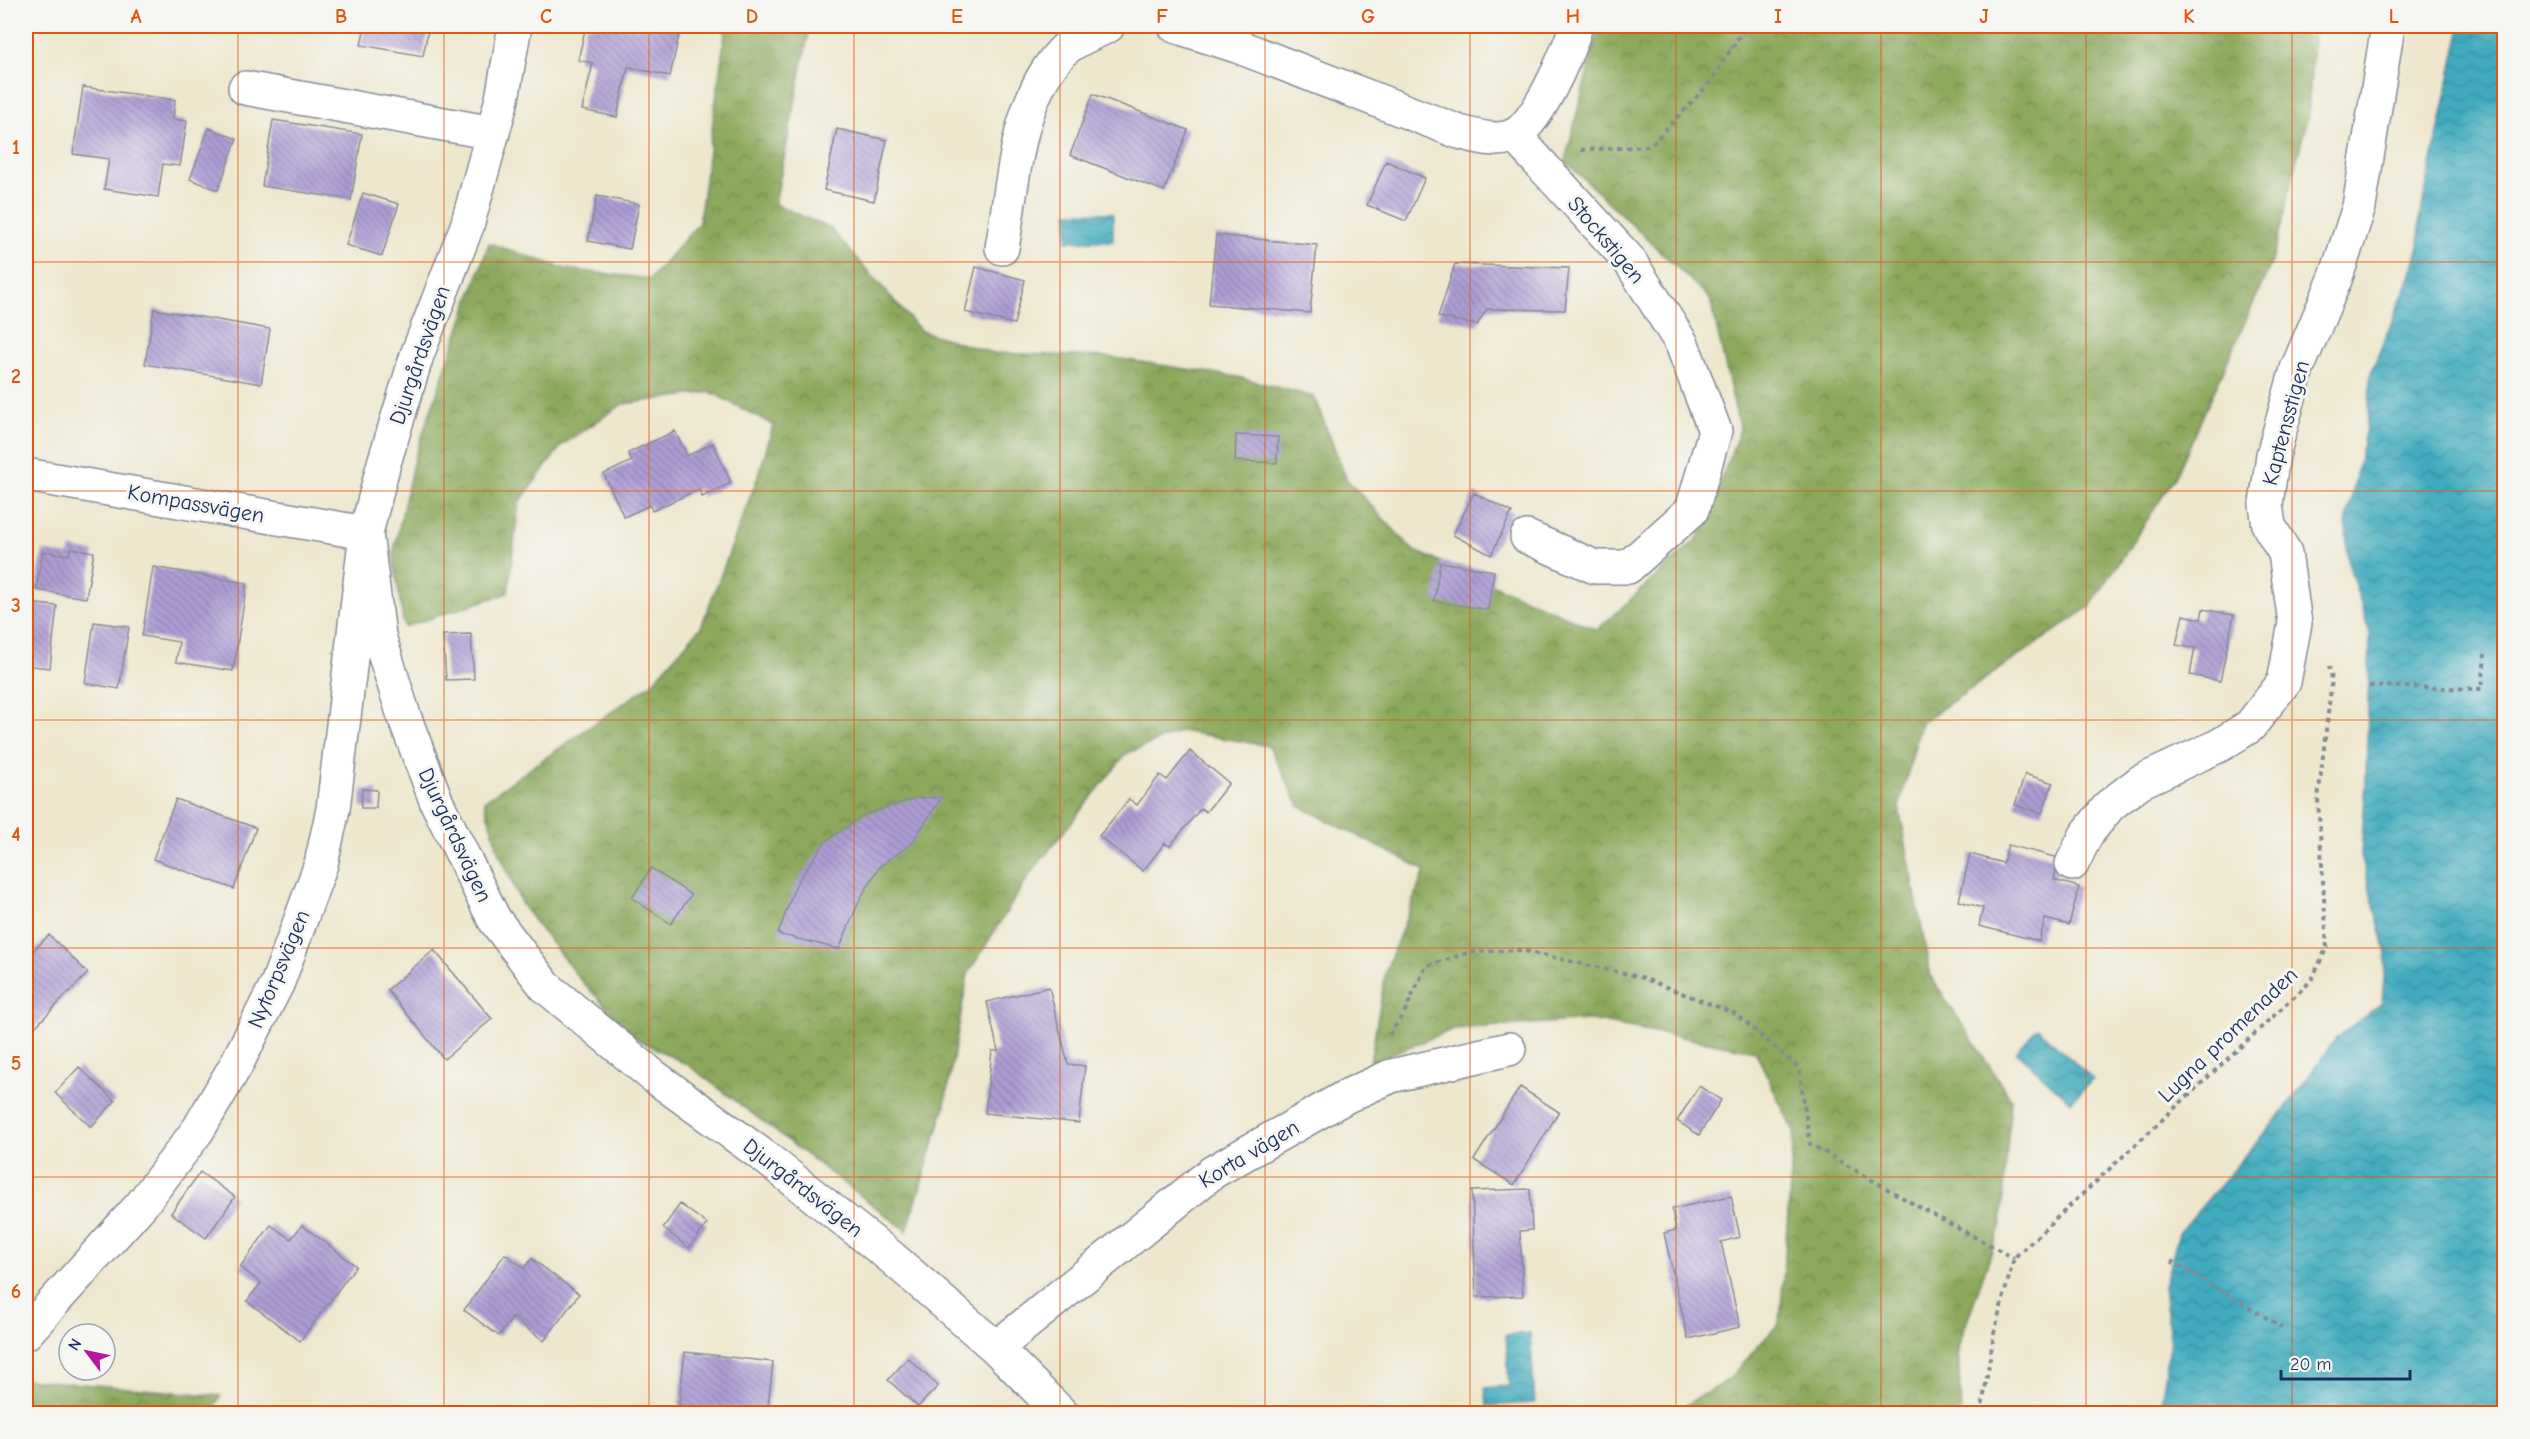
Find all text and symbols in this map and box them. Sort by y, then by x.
text: A [130,5,142,28]
text: B [335,5,347,28]
text: C [540,5,552,28]
text: D [746,5,758,28]
text: E [951,5,963,28]
text: F [1156,5,1168,28]
text: G [1361,5,1375,28]
text: H [1566,5,1580,28]
text: I [1774,5,1782,28]
text: J [1979,5,1989,28]
text: K [2183,5,2195,28]
text: L [2389,5,2399,28]
text: 1 [12,136,20,159]
street label: Stockstigen [1562,191,1650,289]
street label: Djurgårdsvägen [384,282,456,428]
street label: Kaptensstigen [2257,358,2315,488]
text: 2 [11,365,21,388]
street label: Kompassvägen [126,479,266,529]
text: 3 [11,594,21,617]
street label: Djurgårdsvägen [413,764,497,906]
text: 4 [11,823,21,846]
street label: Nytorpsvägen [242,906,316,1032]
street label: Lugna promenaden [2153,962,2303,1108]
text: 5 [11,1052,21,1075]
street label: Korta vägen [1194,1114,1304,1194]
street label: Djurgårdsvägen [738,1133,868,1243]
text: 6 [11,1280,21,1303]
north arrow [57,1322,117,1382]
text: N [65,1335,86,1354]
scale bar [2281,1343,2410,1381]
text: 20 m [2290,1354,2331,1375]

